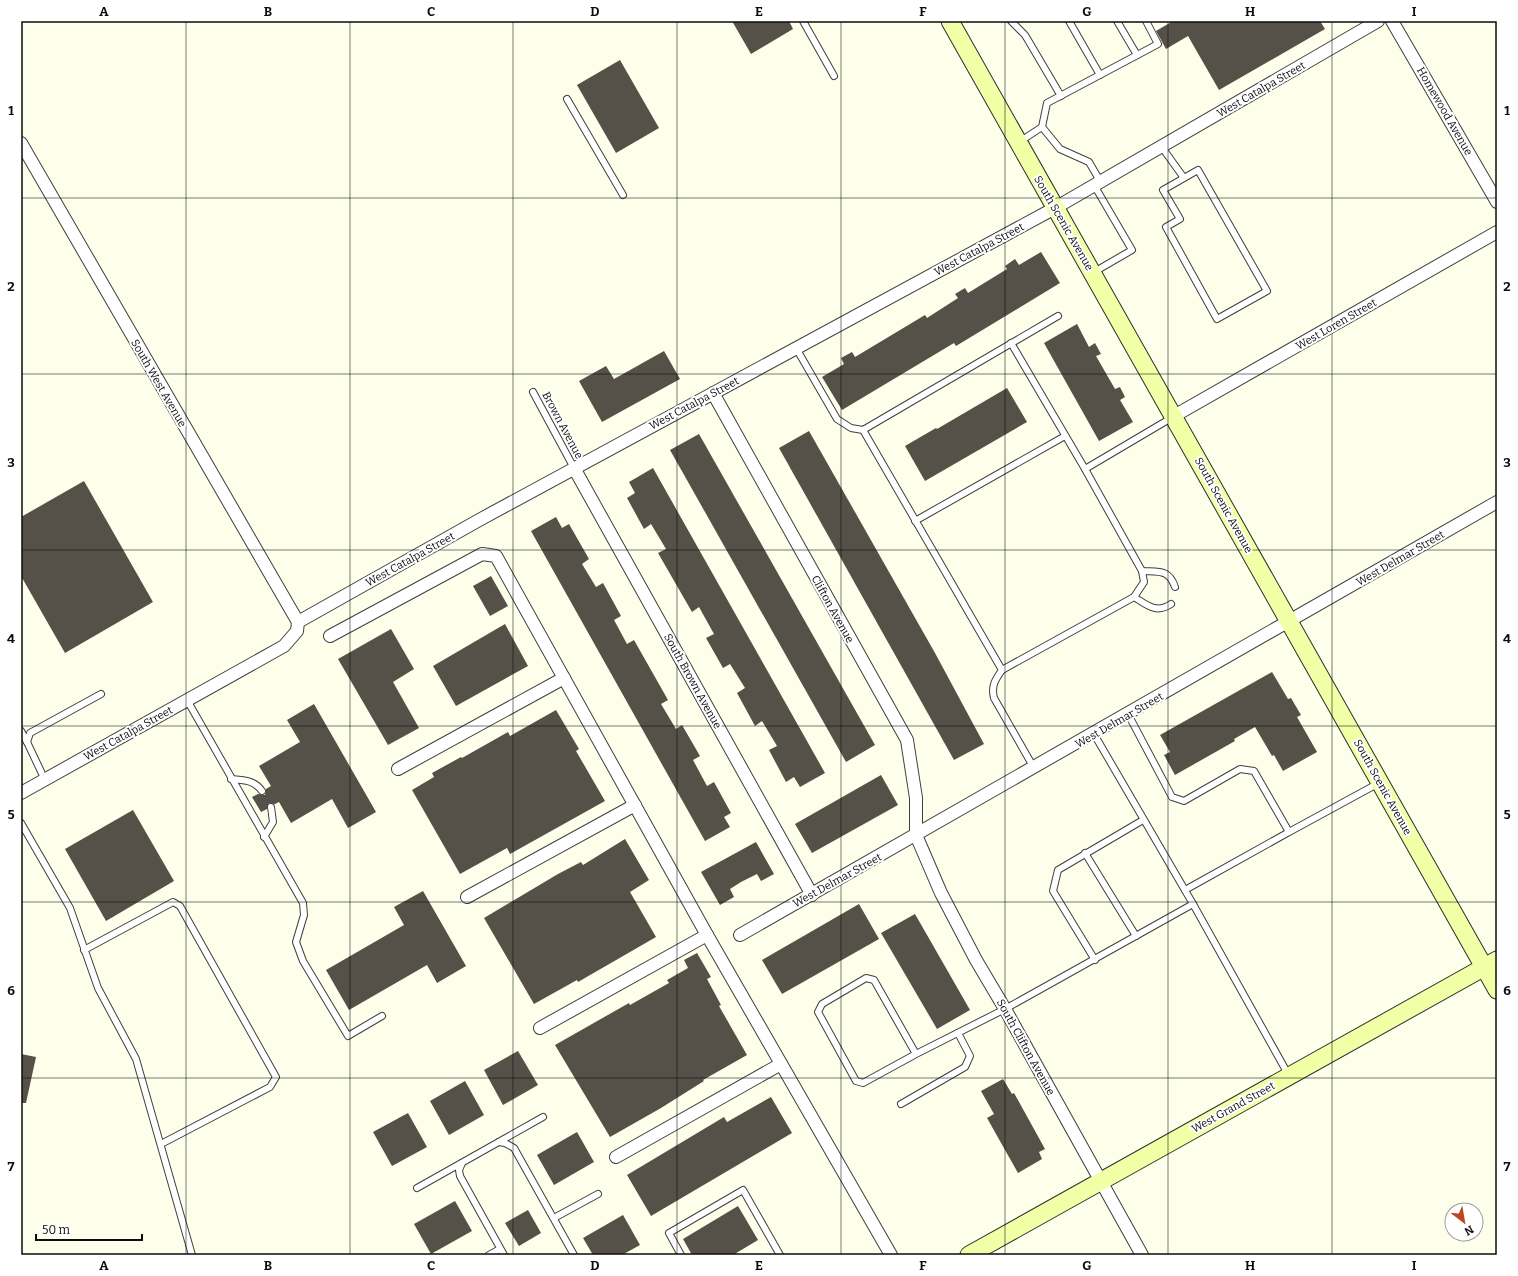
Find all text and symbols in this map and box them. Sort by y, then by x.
text: A [99,4,109,19]
text: B [264,4,272,19]
text: C [427,4,435,19]
text: D [590,4,600,19]
text: E [755,4,763,19]
text: F [919,4,927,19]
text: G [1082,4,1092,19]
text: H [1245,4,1255,19]
text: I [1412,4,1417,19]
street label: West Catalpa Street [1215,59,1308,120]
street label: Homewood Avenue [1414,65,1475,158]
text: 1 [8,103,14,118]
text: 1 [1504,103,1510,118]
street label: South Scenic Avenue [1031,174,1096,273]
street label: West Catalpa Street [932,220,1026,279]
text: 2 [7,279,15,294]
text: 2 [1503,279,1511,294]
street label: West Loren Street [1294,296,1379,353]
street label: South West Avenue [128,337,189,429]
street label: West Catalpa Street [647,374,741,433]
street label: Brown Avenue [539,389,586,461]
text: 3 [7,455,15,470]
street label: South Scenic Avenue [1192,455,1255,555]
text: 3 [1503,455,1511,470]
street label: West Delmar Street [1354,528,1447,589]
street label: West Catalpa Street [363,530,457,589]
street label: Clifton Avenue [809,573,856,645]
text: 4 [7,631,15,646]
street label: South Brown Avenue [661,631,724,731]
text: 4 [1503,631,1511,646]
street label: West Delmar Street [1073,690,1166,751]
street label: West Catalpa Street [81,704,175,763]
street label: South Scenic Avenue [1351,737,1414,837]
text: 5 [7,807,15,822]
text: 5 [1503,807,1511,822]
street label: West Delmar Street [791,851,884,910]
text: 6 [7,983,15,998]
text: 6 [1503,983,1511,998]
street label: South Clifton Avenue [994,997,1057,1097]
street label: West Grand Street [1189,1079,1277,1136]
text: 7 [8,1159,15,1174]
text: 7 [1504,1159,1511,1174]
north arrow [1444,1202,1484,1242]
scale bar [36,1216,142,1242]
text: N [1461,1222,1476,1238]
text: 50 m [42,1223,71,1237]
text: A [99,1258,109,1273]
text: B [264,1258,272,1273]
text: C [427,1258,435,1273]
text: D [590,1258,600,1273]
text: E [755,1258,763,1273]
text: F [919,1258,927,1273]
text: G [1082,1258,1092,1273]
text: H [1245,1258,1255,1273]
text: I [1412,1258,1417,1273]

